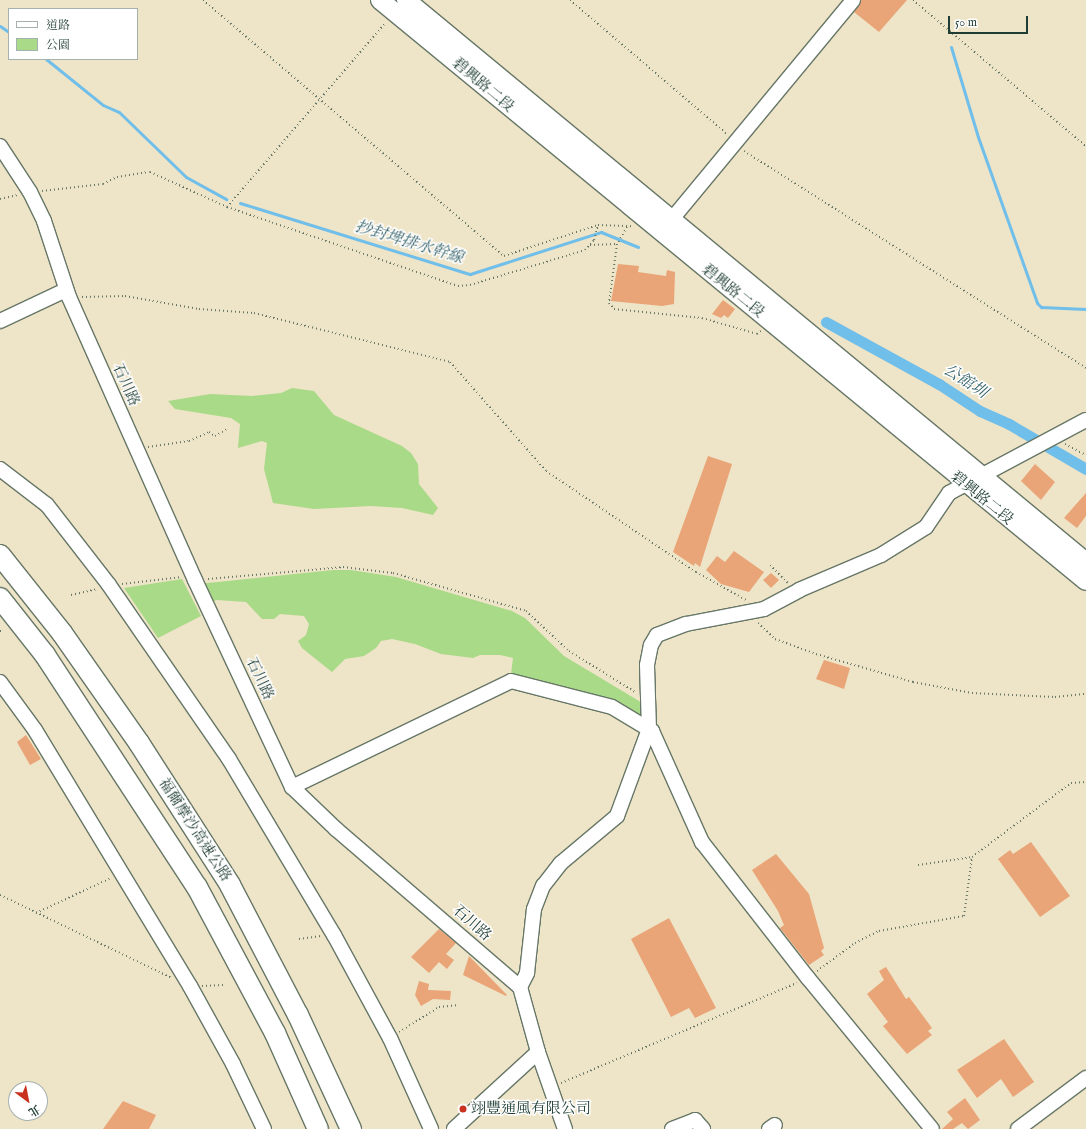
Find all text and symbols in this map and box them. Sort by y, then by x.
legend [8,8,138,60]
scale bar [950,8,1030,34]
text: 50 m [955,15,977,30]
text: 道路 [46,18,70,33]
text: 公園 [46,38,70,53]
street label: 碧興路二段 [448,54,518,116]
water label: 抄封埤排水幹線 [353,217,465,269]
street label: 碧興路二段 [698,260,768,322]
street label: 石川路 [109,361,143,409]
water label: 公館圳 [940,361,990,403]
street label: 碧興路二段 [947,467,1017,529]
street label: 石川路 [242,655,278,703]
street label: 福爾摩沙高速公路 [155,775,235,885]
street label: 石川路 [449,901,495,945]
north arrow [8,1081,48,1121]
place label: 翊豐通風有限公司 [471,1100,591,1118]
text: 北 [25,1101,42,1119]
marker: 翊豐通風有限公司 [458,1104,468,1114]

